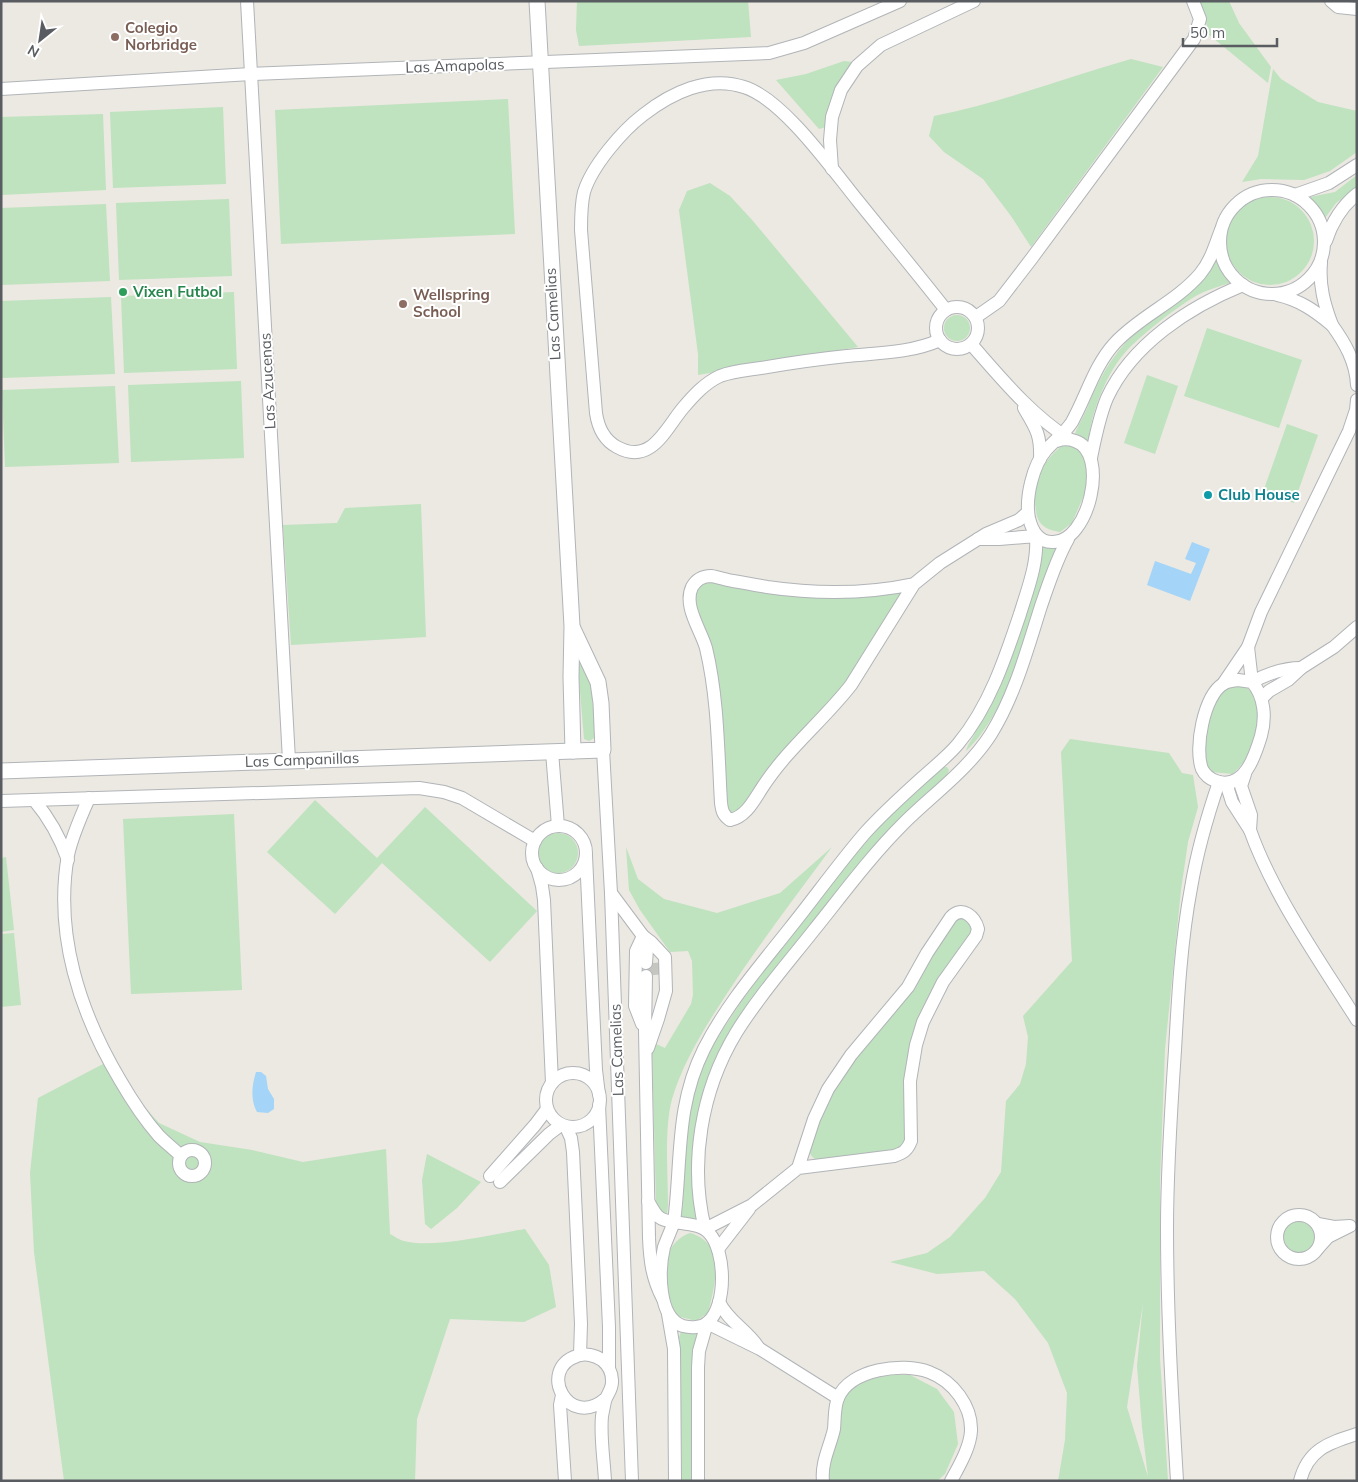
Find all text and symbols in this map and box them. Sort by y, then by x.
north arrow [15,15,65,65]
scale bar [1183,15,1277,47]
place label: Colegio Norbridge [125,18,197,54]
text: 50 m [1190,23,1225,42]
marker: Colegio Norbridge [109,31,121,43]
text: N [24,41,43,62]
street label: Las Amapolas [405,54,505,77]
street label: Las Camelias [541,267,564,361]
place label: Vixen Futbol [132,282,222,301]
place label: Wellspring School [413,285,490,321]
marker: Vixen Futbol [117,286,129,298]
marker: Wellspring School [397,298,409,310]
street label: Las Azucenas [255,332,280,430]
place label: Club House [1218,485,1300,504]
marker: Club House [1202,489,1214,501]
street label: Las Campanillas [244,748,360,771]
street label: Las Camelias [605,1003,628,1097]

